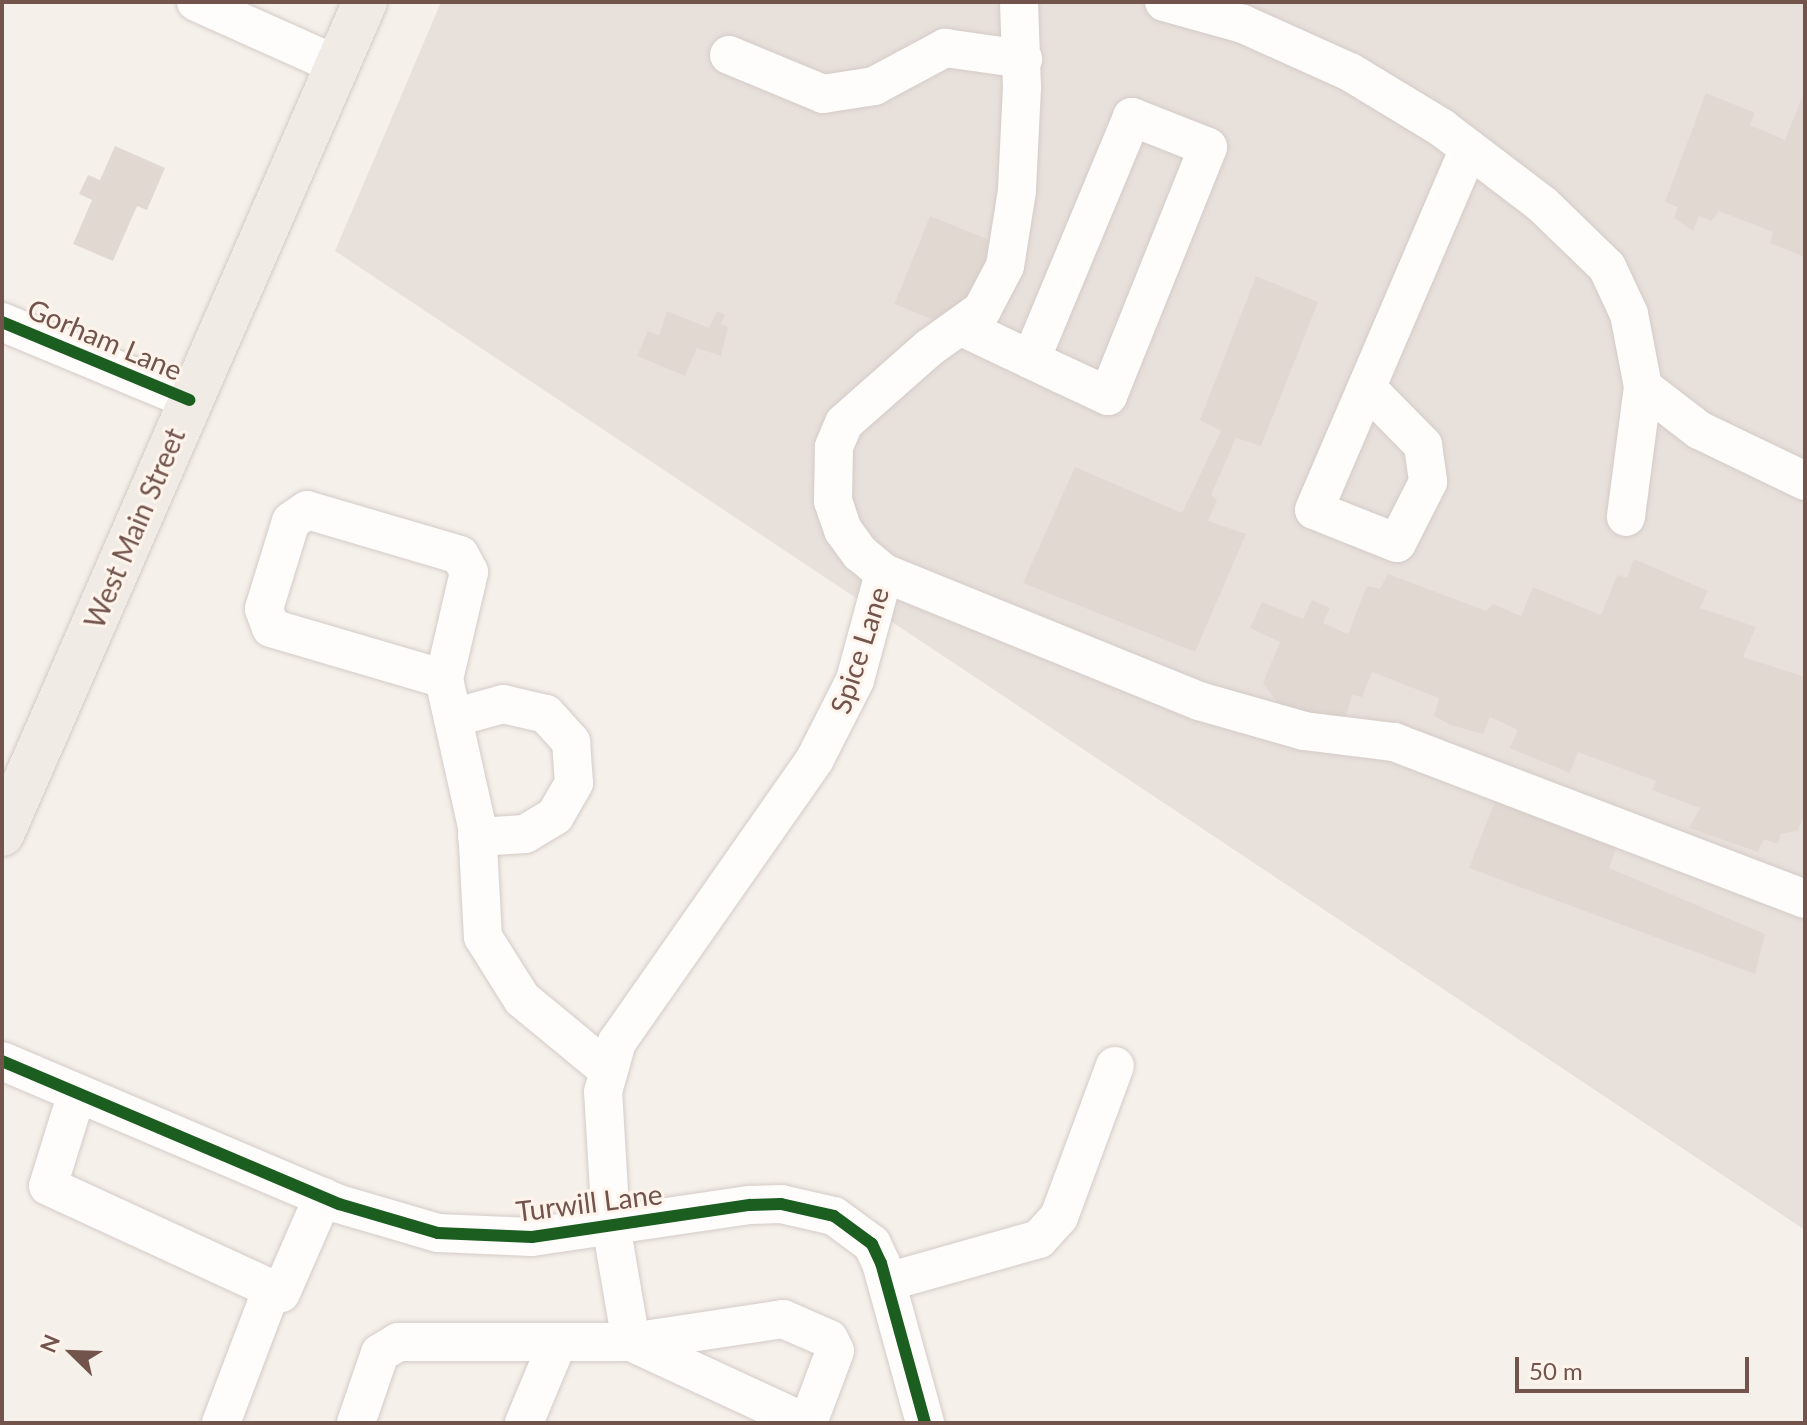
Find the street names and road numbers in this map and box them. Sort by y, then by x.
street label: Gorham Lane [23,291,187,387]
street label: West Main Street [77,423,191,633]
street label: Spice Lane [823,582,895,718]
street label: Turwill Lane [514,1176,664,1228]

